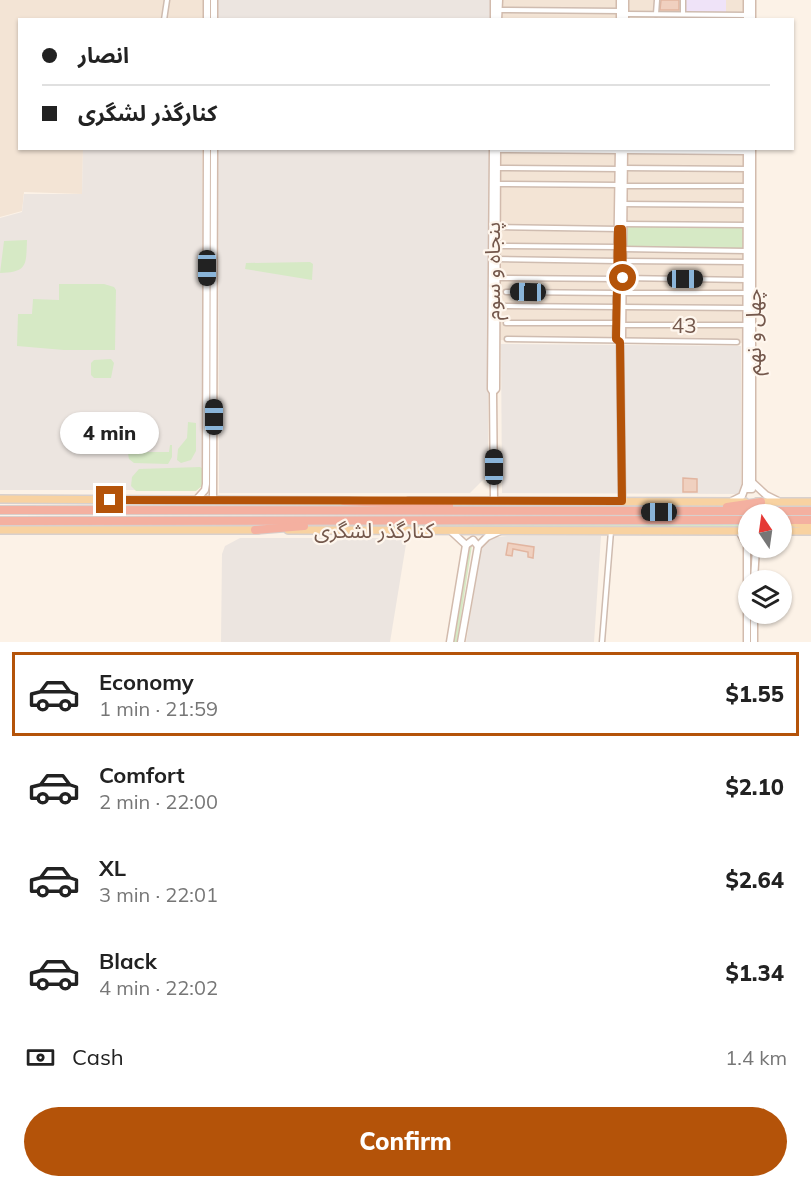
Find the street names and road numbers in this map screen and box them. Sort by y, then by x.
street label: پنجاه و سوم [479,222,509,320]
street label: چهل و نهم [740,289,769,375]
street label: 43 [671,312,697,338]
street label: کنارگذر لشگری [314,517,434,543]

